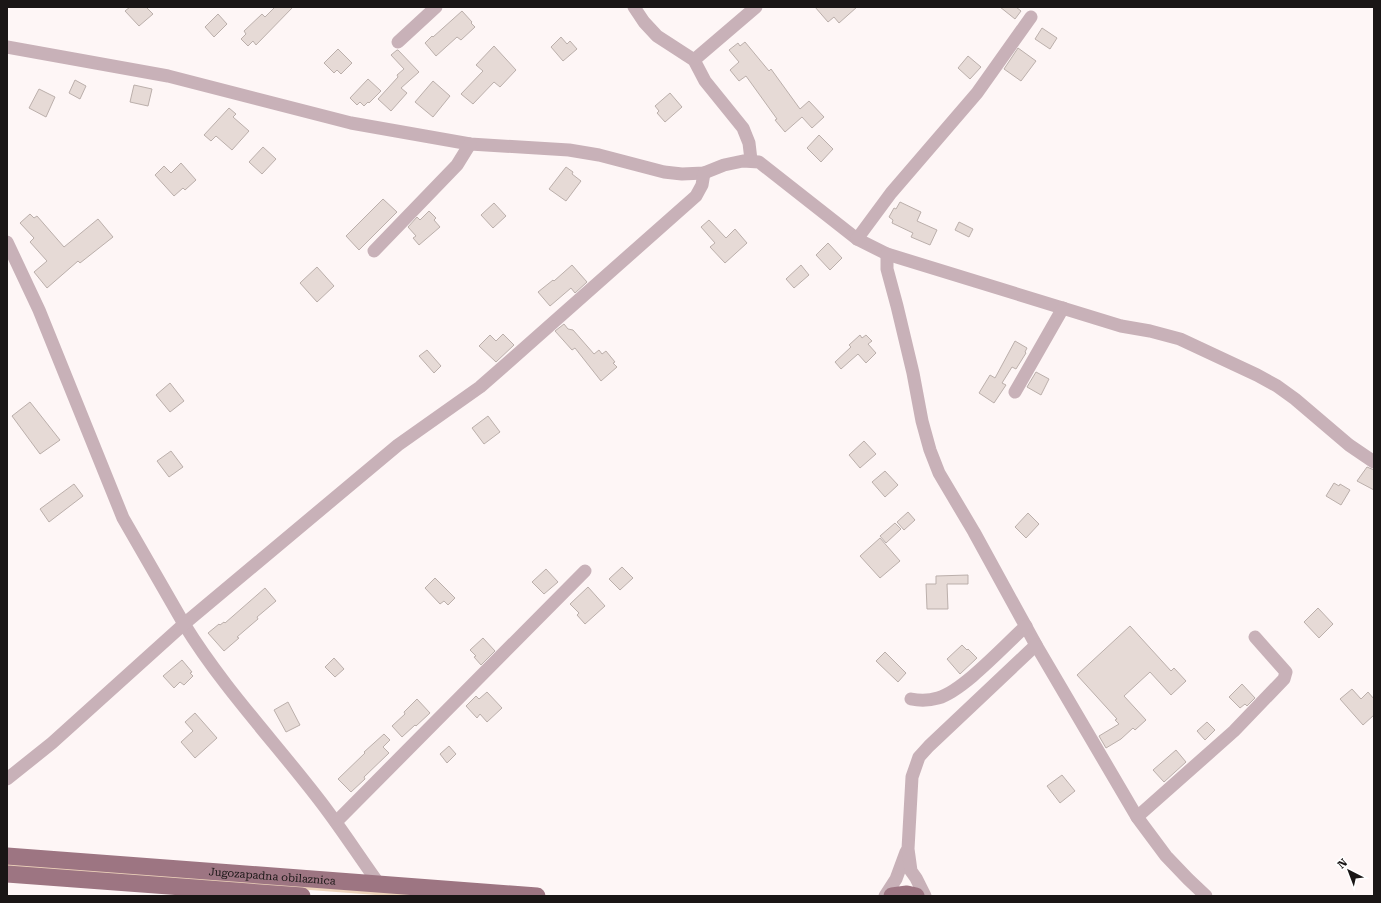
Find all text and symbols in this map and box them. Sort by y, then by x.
north arrow [1329,851,1369,891]
text: N [1335,856,1351,872]
street label: Jugozapadna obilaznica [208,865,336,888]

